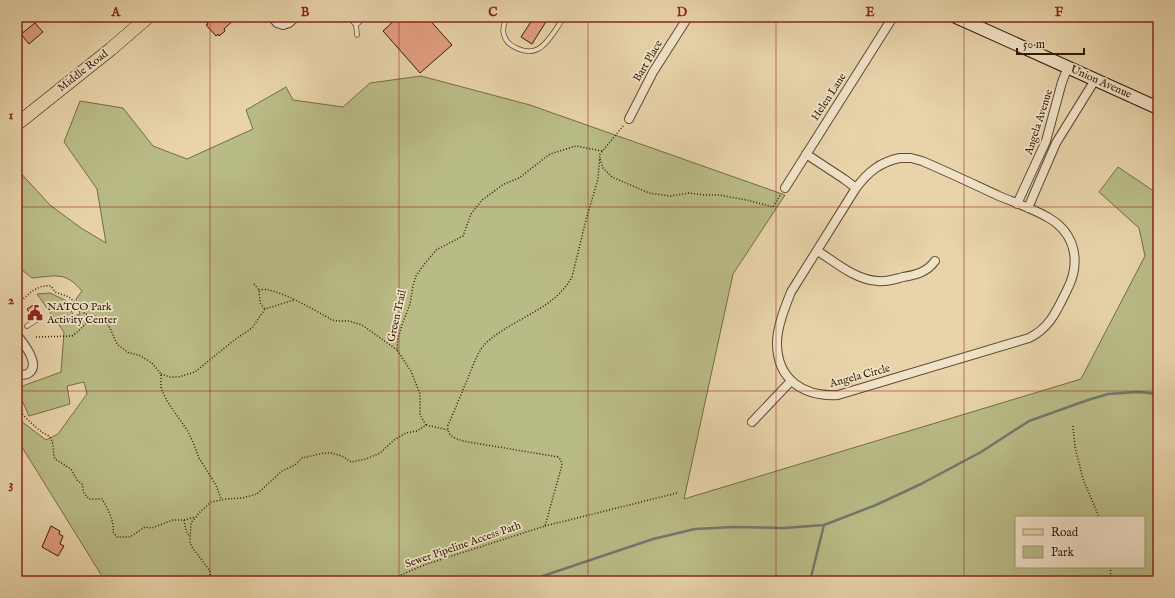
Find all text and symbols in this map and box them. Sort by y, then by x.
text: A [111,4,122,21]
text: B [301,4,310,21]
text: C [488,4,498,21]
text: D [677,4,688,21]
text: E [865,4,875,21]
text: F [1055,4,1064,21]
scale bar [1017,30,1084,56]
text: 50 m [1023,37,1045,52]
street label: Bart Place [630,38,666,84]
street label: Middle Road [55,47,111,95]
street label: Union Avenue [1068,62,1134,102]
street label: Helen Lane [808,70,850,124]
street label: Angela Avenue [1022,87,1056,157]
text: 1 [9,107,14,124]
street label: Green Trail [384,289,410,343]
text: 2 [8,292,14,309]
place label: NATCO Park Activity Center [46,300,117,327]
public building icon: NATCO Park Activity Center [26,304,44,322]
street label: Angela Circle [827,361,892,391]
text: 3 [9,476,14,493]
legend [1015,516,1145,568]
street label: Sewer Pipeline Access Path [403,519,523,571]
text: Road [1051,525,1079,540]
text: Park [1051,545,1074,560]

